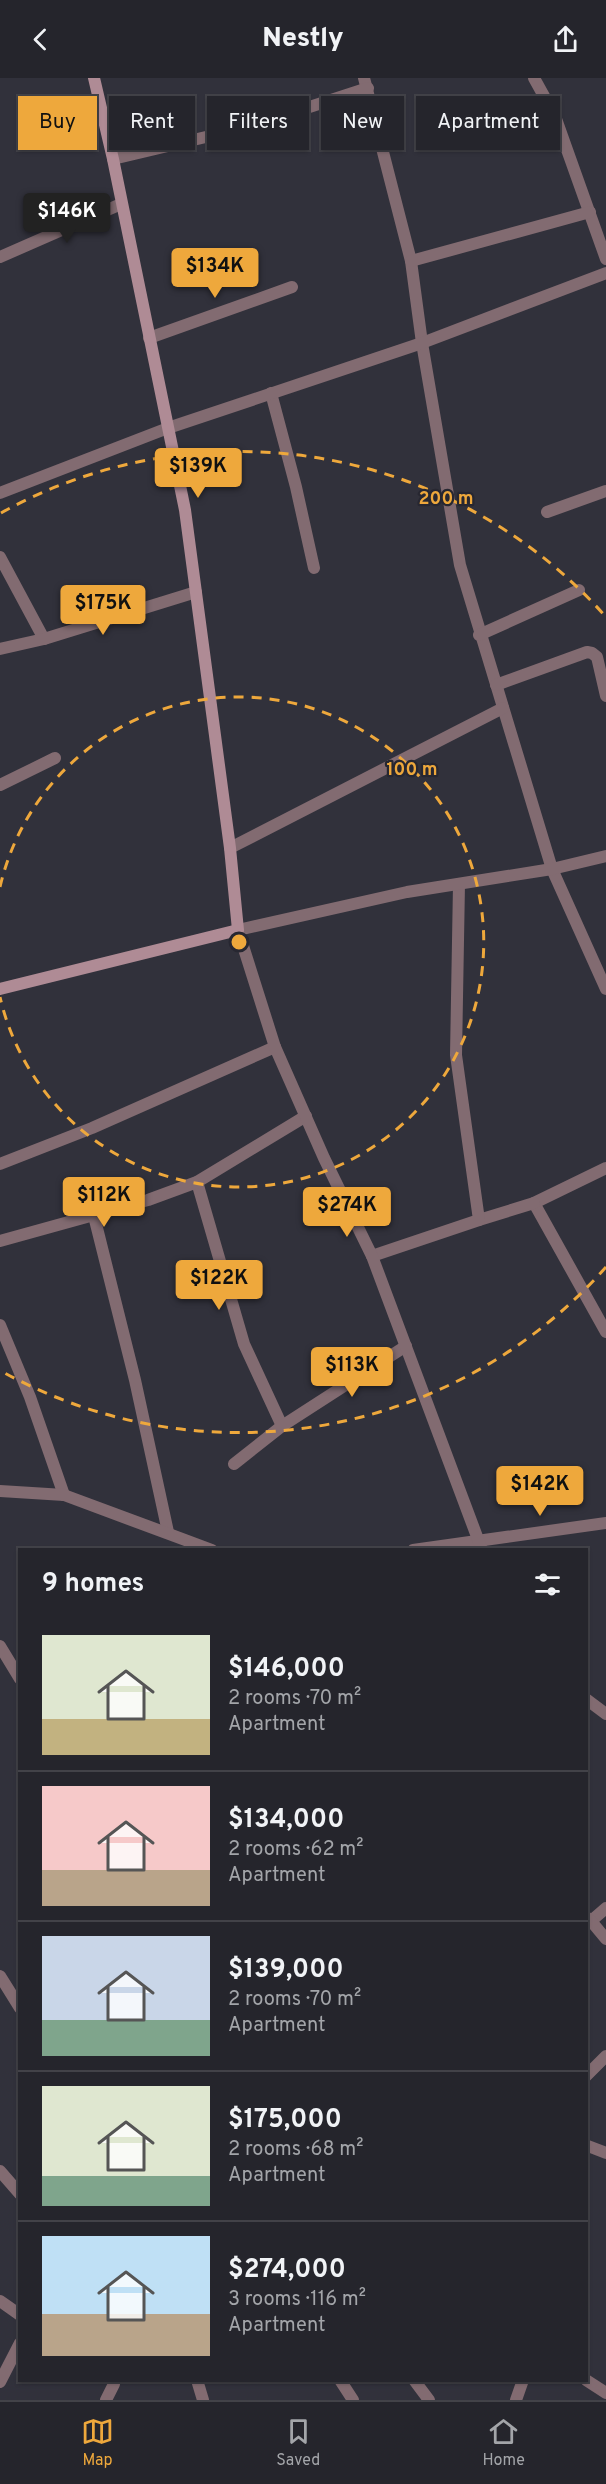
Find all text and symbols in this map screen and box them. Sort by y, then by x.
text: Nestly [262,22,344,56]
icon: back [24,23,57,56]
icon: share [549,23,582,56]
chip: Buy [18,96,97,150]
chip: Rent [109,96,195,150]
chip: Filters [207,96,309,150]
chip: New [321,96,404,150]
chip: Apartment [416,96,560,150]
pin: $146K [25,193,109,244]
text: $146K [37,199,97,225]
pin: $134K [173,248,257,299]
text: $134K [185,254,245,280]
pin: $139K [156,448,240,499]
text: $139K [169,454,227,480]
text: 200 m [418,488,474,511]
pin: $175K [61,585,145,636]
text: $175K [74,591,132,617]
text: 100 m [386,759,438,782]
centre of rings [229,932,249,952]
pin: $112K [62,1177,146,1228]
text: $112K [77,1183,131,1209]
pin: $274K [305,1187,389,1238]
text: $274K [317,1193,377,1219]
pin: $122K [177,1260,261,1311]
text: $122K [190,1266,248,1292]
pin: $113K [310,1347,394,1398]
text: $113K [325,1353,379,1379]
pin: $142K [498,1466,582,1517]
text: $142K [510,1472,570,1498]
text: 9 homes [42,1568,144,1601]
icon: filters [531,1568,564,1601]
text: $146,000 [228,1653,345,1686]
icon: home [90,1659,162,1731]
text: 2 rooms · 70 m² [228,1686,361,1712]
text: Apartment [228,1712,326,1738]
text: $134,000 [228,1804,344,1837]
icon: home [90,1810,162,1882]
text: 2 rooms · 62 m² [228,1837,364,1863]
text: Apartment [228,1863,326,1889]
text: $139,000 [228,1954,344,1987]
icon: home [90,1960,162,2032]
text: 2 rooms · 70 m² [228,1987,361,2013]
text: Apartment [228,2013,326,2039]
text: $175,000 [228,2104,342,2137]
icon: home [90,2110,162,2182]
text: 2 rooms · 68 m² [228,2137,364,2163]
text: Apartment [228,2163,326,2189]
text: $274,000 [228,2254,346,2287]
icon: home [90,2260,162,2332]
text: 3 rooms · 116 m² [228,2287,366,2313]
text: Apartment [228,2313,326,2339]
tab: Map [81,2415,114,2471]
tab: Saved [276,2415,320,2471]
tab: Home [482,2415,525,2471]

